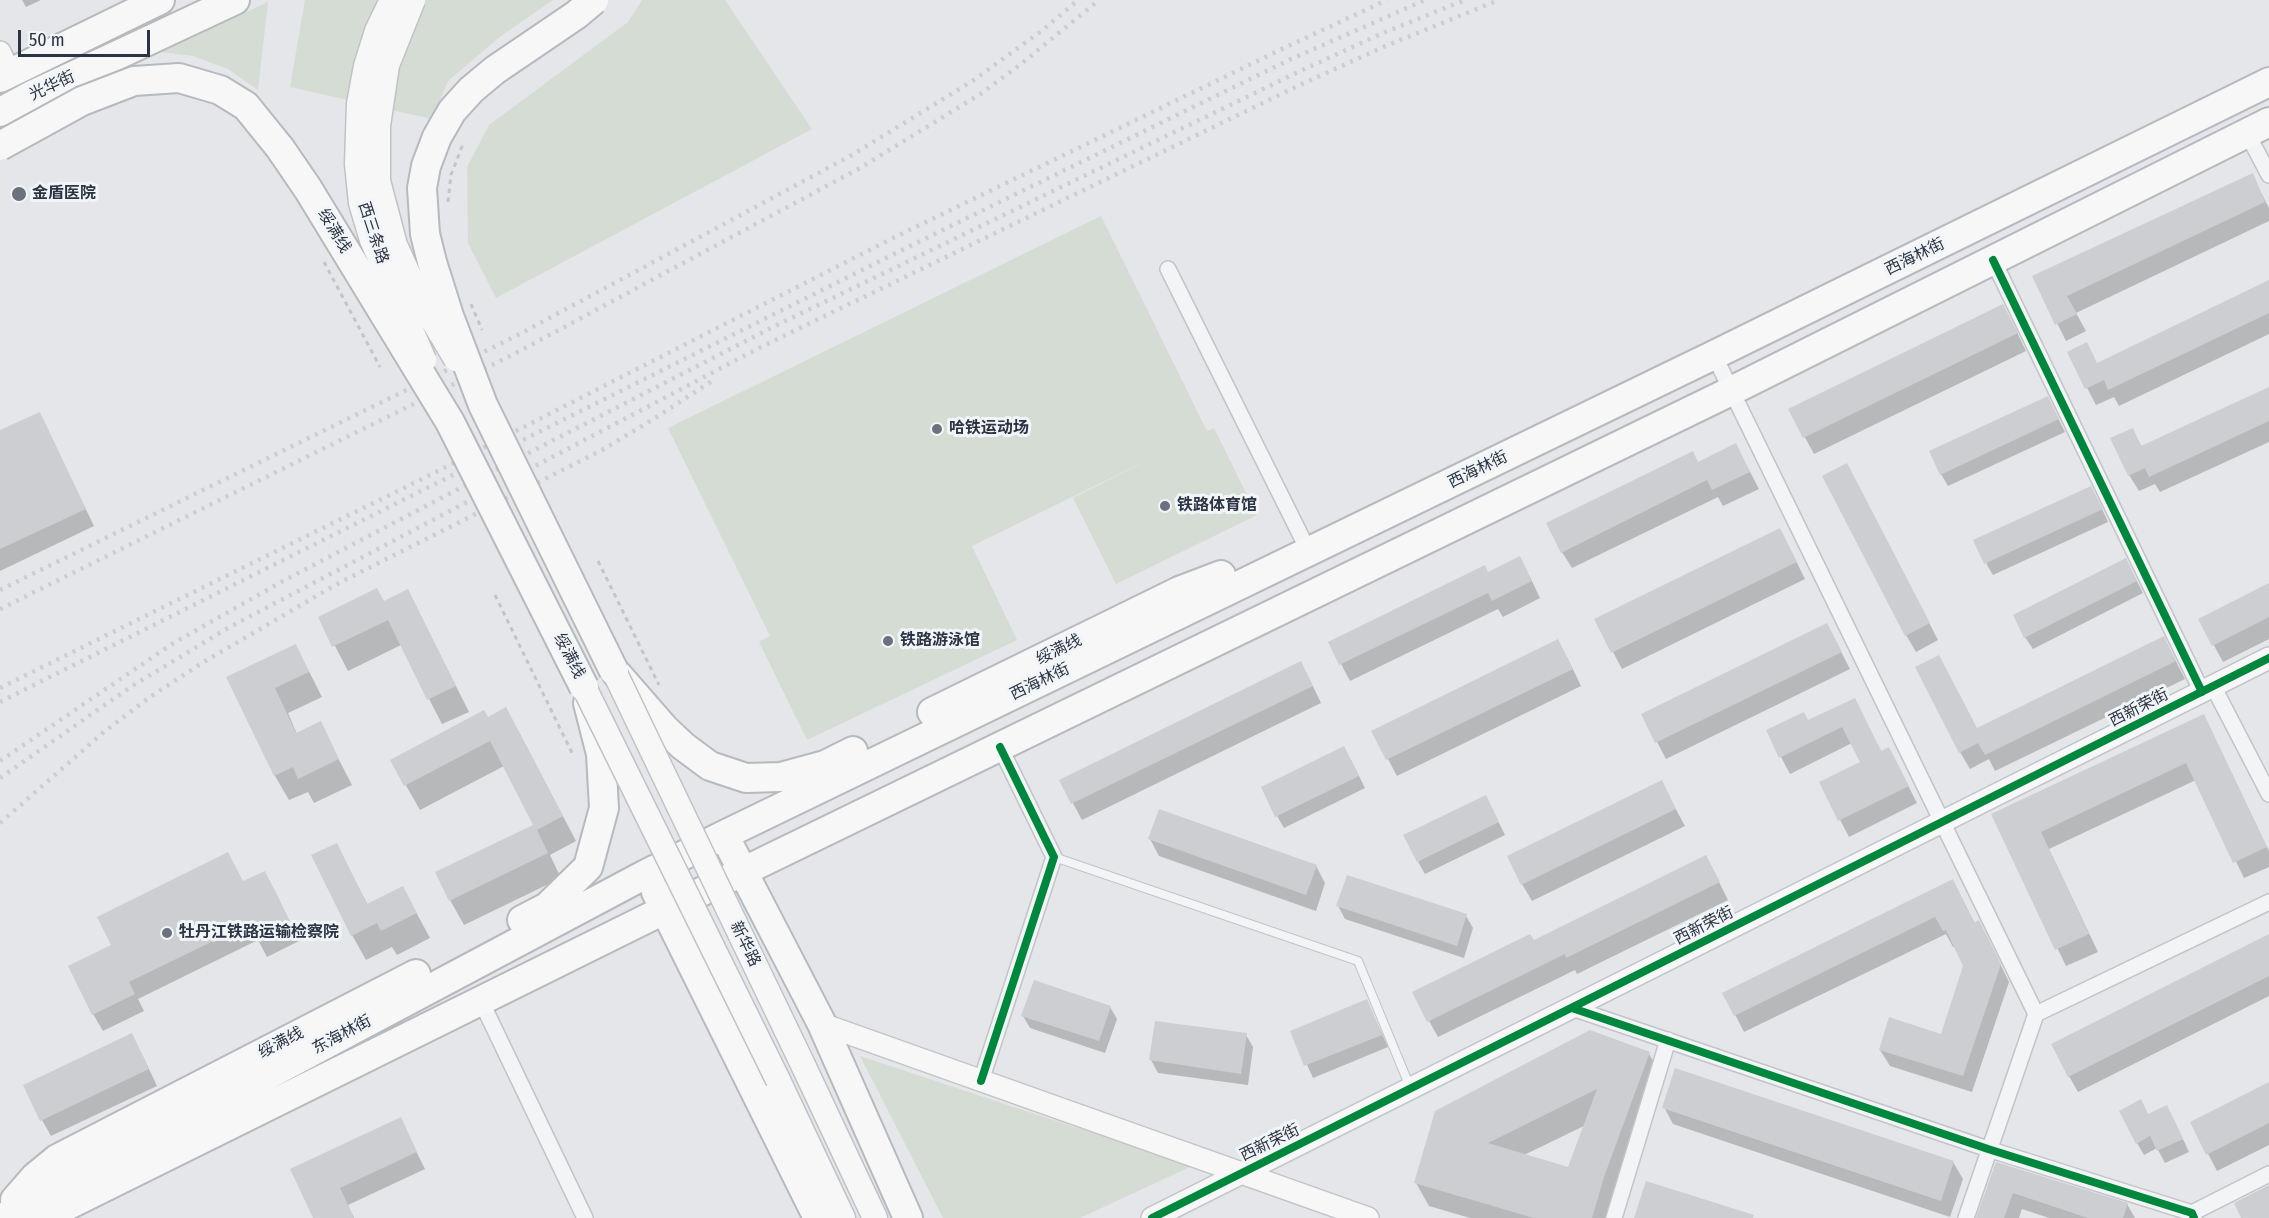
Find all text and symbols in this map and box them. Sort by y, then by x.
scale bar [21,18,153,56]
text: 50 m [29,29,65,51]
street label: 光华街 [26,67,78,105]
place label: 金盾医院 [32,184,96,204]
marker: 金盾医院 [10,185,28,203]
street label: 西三条路 [354,200,392,266]
street label: 绥满线 [313,205,355,257]
street label: 西海林街 [1882,234,1948,280]
place label: 哈铁运动场 [949,419,1029,439]
marker: 哈铁运动场 [930,422,944,436]
street label: 西海林街 [1445,447,1511,493]
place label: 铁路体育馆 [1177,496,1257,516]
marker: 铁路体育馆 [1158,499,1172,513]
street label: 绥满线 [550,630,588,682]
place label: 铁路游泳馆 [900,631,980,651]
street label: 绥满线 [1033,631,1085,669]
marker: 铁路游泳馆 [881,634,895,648]
street label: 西海林街 [1007,659,1073,705]
street label: 西新荣街 [2106,685,2172,731]
street label: 西新荣街 [1671,903,1737,949]
street label: 新华路 [726,918,764,970]
place label: 牡丹江铁路运输检察院 [179,923,339,943]
marker: 牡丹江铁路运输检察院 [160,926,174,940]
street label: 东海林街 [309,1012,375,1058]
street label: 绥满线 [255,1024,307,1062]
street label: 西新荣街 [1237,1120,1303,1166]

